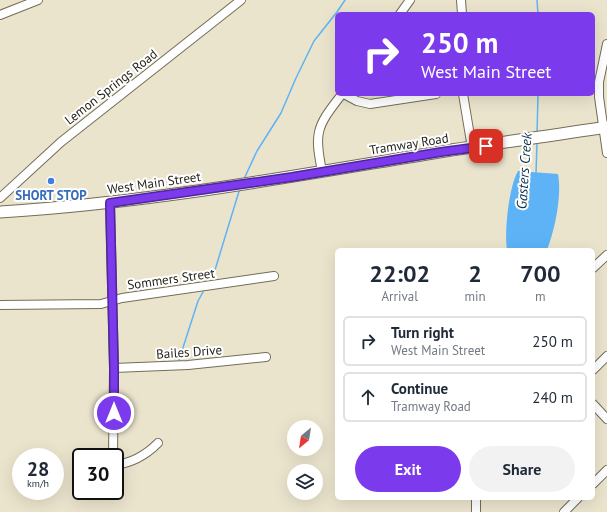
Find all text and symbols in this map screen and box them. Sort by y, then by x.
text: 250 m [421,24,498,61]
icon: right [355,28,407,80]
street label: Lemon Springs Road [61,45,161,129]
text: West Main Street [421,60,551,83]
street label: Tramway Road [368,129,450,159]
pin [469,129,503,163]
water label: Gasters Creek [512,132,536,210]
icon: arrive [475,135,497,157]
street label: West Main Street [106,168,202,198]
marker: SHORT STOP [46,176,56,186]
place label: SHORT STOP [15,187,87,204]
text: 22:02 [369,258,430,289]
text: 2 [468,258,482,289]
text: 700 [520,258,561,289]
street label: Sommers Street [126,264,216,294]
text: Arrival [382,288,418,305]
text: min [464,288,486,305]
text: m [535,288,546,305]
text: Turn right [391,323,454,342]
icon: right [357,330,379,352]
text: 250 m [532,332,573,351]
street label: Bailes Drive [155,341,223,363]
text: West Main Street [391,342,485,359]
text: Continue [391,379,448,398]
icon: ahead [357,386,379,408]
text: 240 m [532,388,573,407]
position arrow [93,392,135,434]
text: Tramway Road [391,398,471,415]
north arrow [287,420,323,456]
map controls [287,420,323,500]
button: Exit [355,446,461,492]
button: Share [469,446,575,492]
speed limit sign: 30 [72,448,124,500]
text: 28 [27,456,49,482]
button: layers [287,464,323,500]
text: km/h [27,477,49,490]

